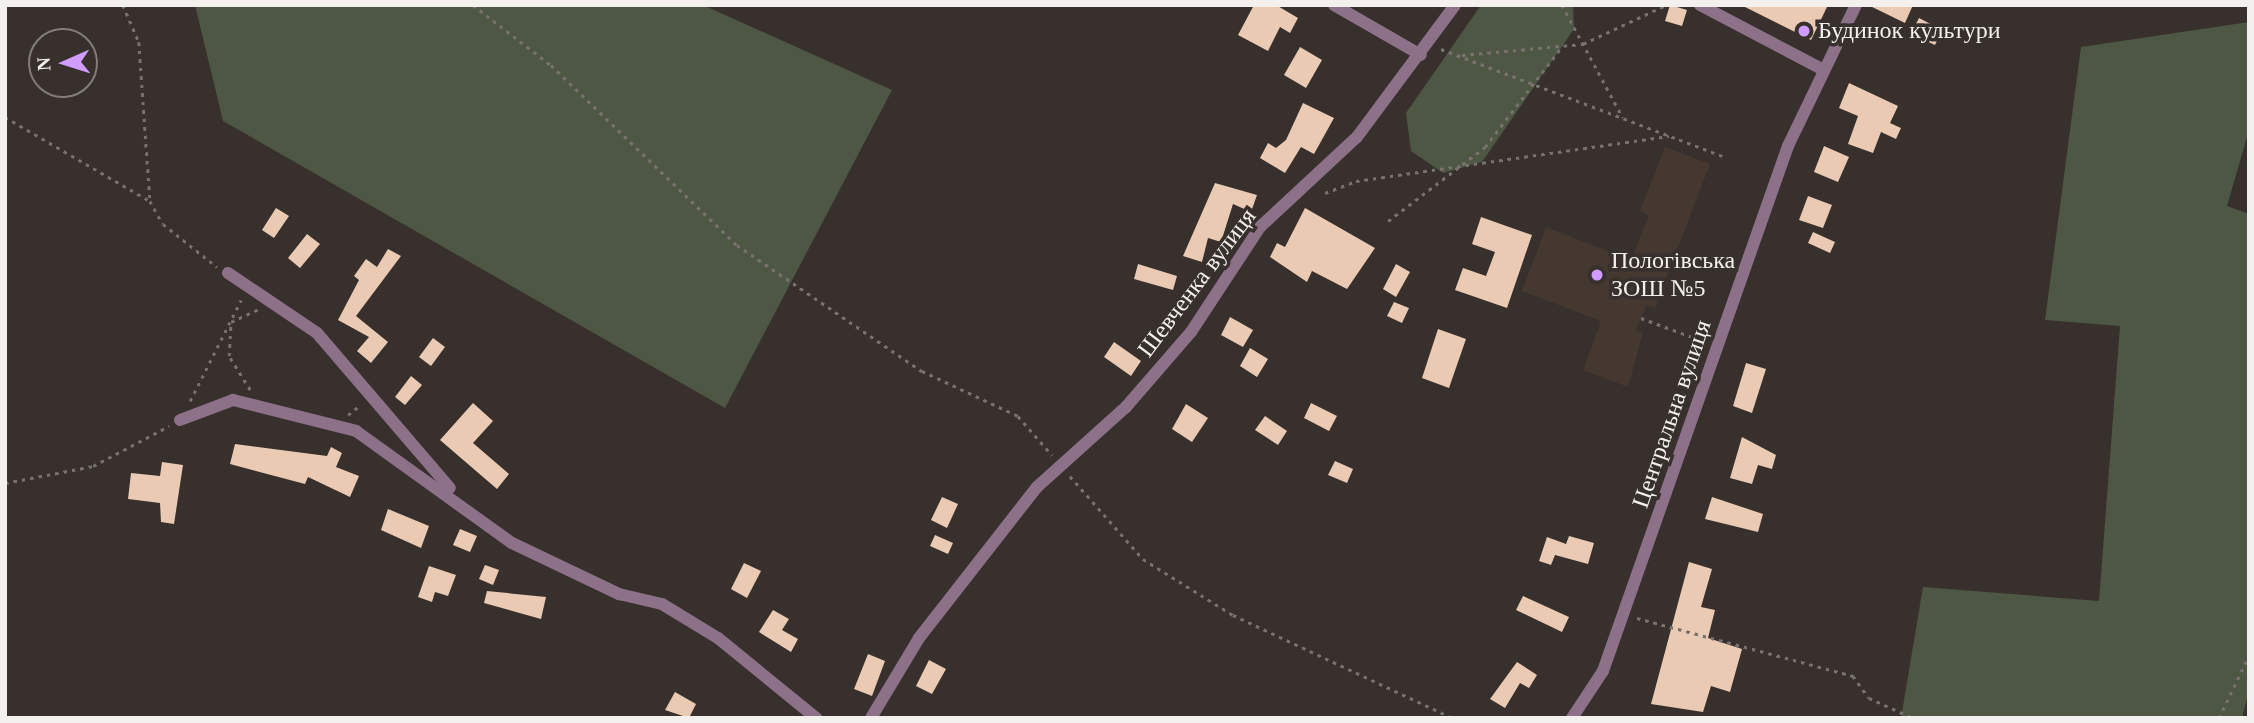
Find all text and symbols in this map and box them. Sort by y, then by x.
place label: Будинок культури [1818,17,2001,45]
marker: Будинок культури [1796,23,1812,39]
north arrow [28,28,98,98]
text: N [33,57,54,71]
street label: Шевченка вулиця [1132,203,1262,363]
place label: Пологівська ЗОШ №5 [1611,247,1735,303]
marker: Пологівська ЗОШ №5 [1589,267,1605,283]
street label: Центральна вулиця [1626,316,1718,512]

